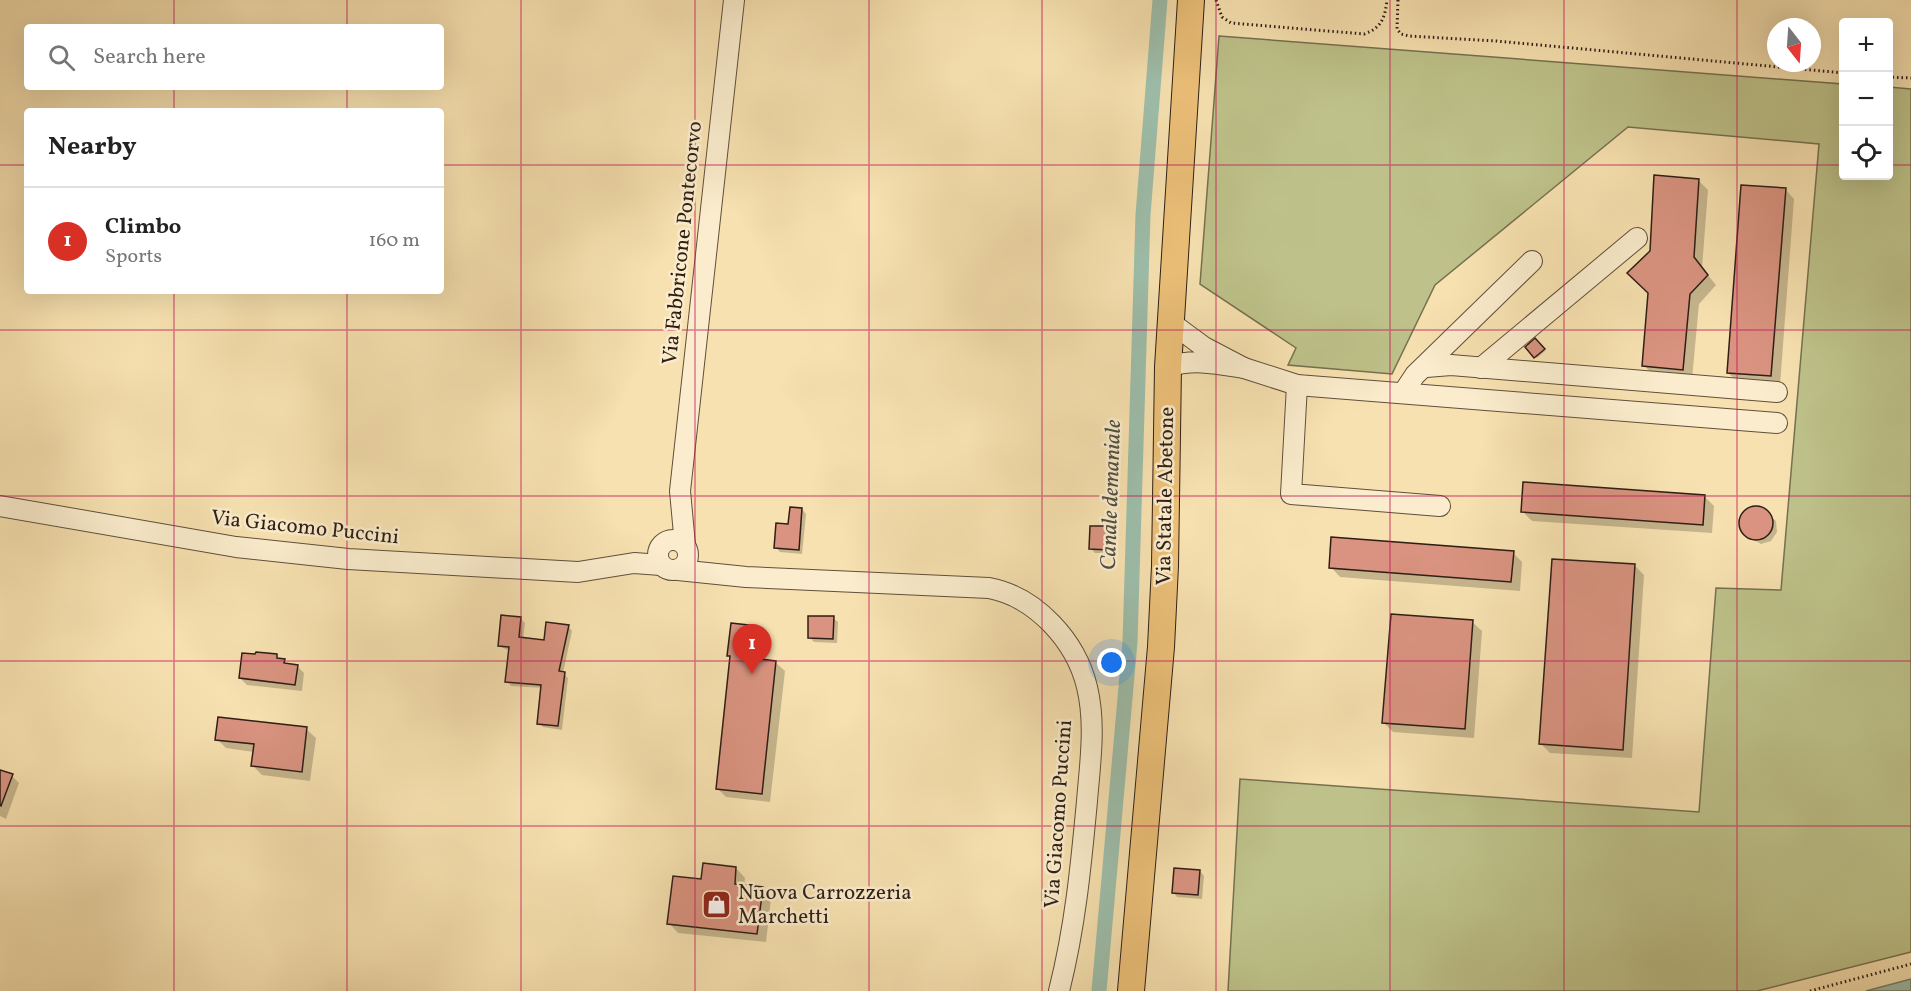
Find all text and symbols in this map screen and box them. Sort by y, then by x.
north arrow [1767,18,1821,72]
map controls [1839,18,1893,180]
button: + [1839,18,1893,72]
search box [24,24,444,90]
icon: search [45,41,78,74]
text: Search here [93,42,206,73]
button: − [1839,72,1893,126]
street label: Via Fabbricone Pontecorvo [656,120,710,366]
button: locate [1839,126,1893,180]
text: Nearby [48,129,137,165]
text: Climbo [105,212,181,243]
text: 1 [63,227,72,255]
text: 160 m [368,227,420,255]
text: Sports [105,243,162,271]
street label: Via Statale Abetone [1150,406,1182,586]
water label: Canale demaniale [1094,419,1130,571]
street label: Via Giacomo Puccini [210,504,400,552]
pin: 1 [732,624,771,674]
your location [1097,648,1126,677]
street label: Via Giacomo Puccini [1038,719,1080,909]
place label: Nuova Carrozzeria Marchetti [738,879,912,932]
shop icon: Nuova Carrozzeria Marchetti [701,889,733,921]

